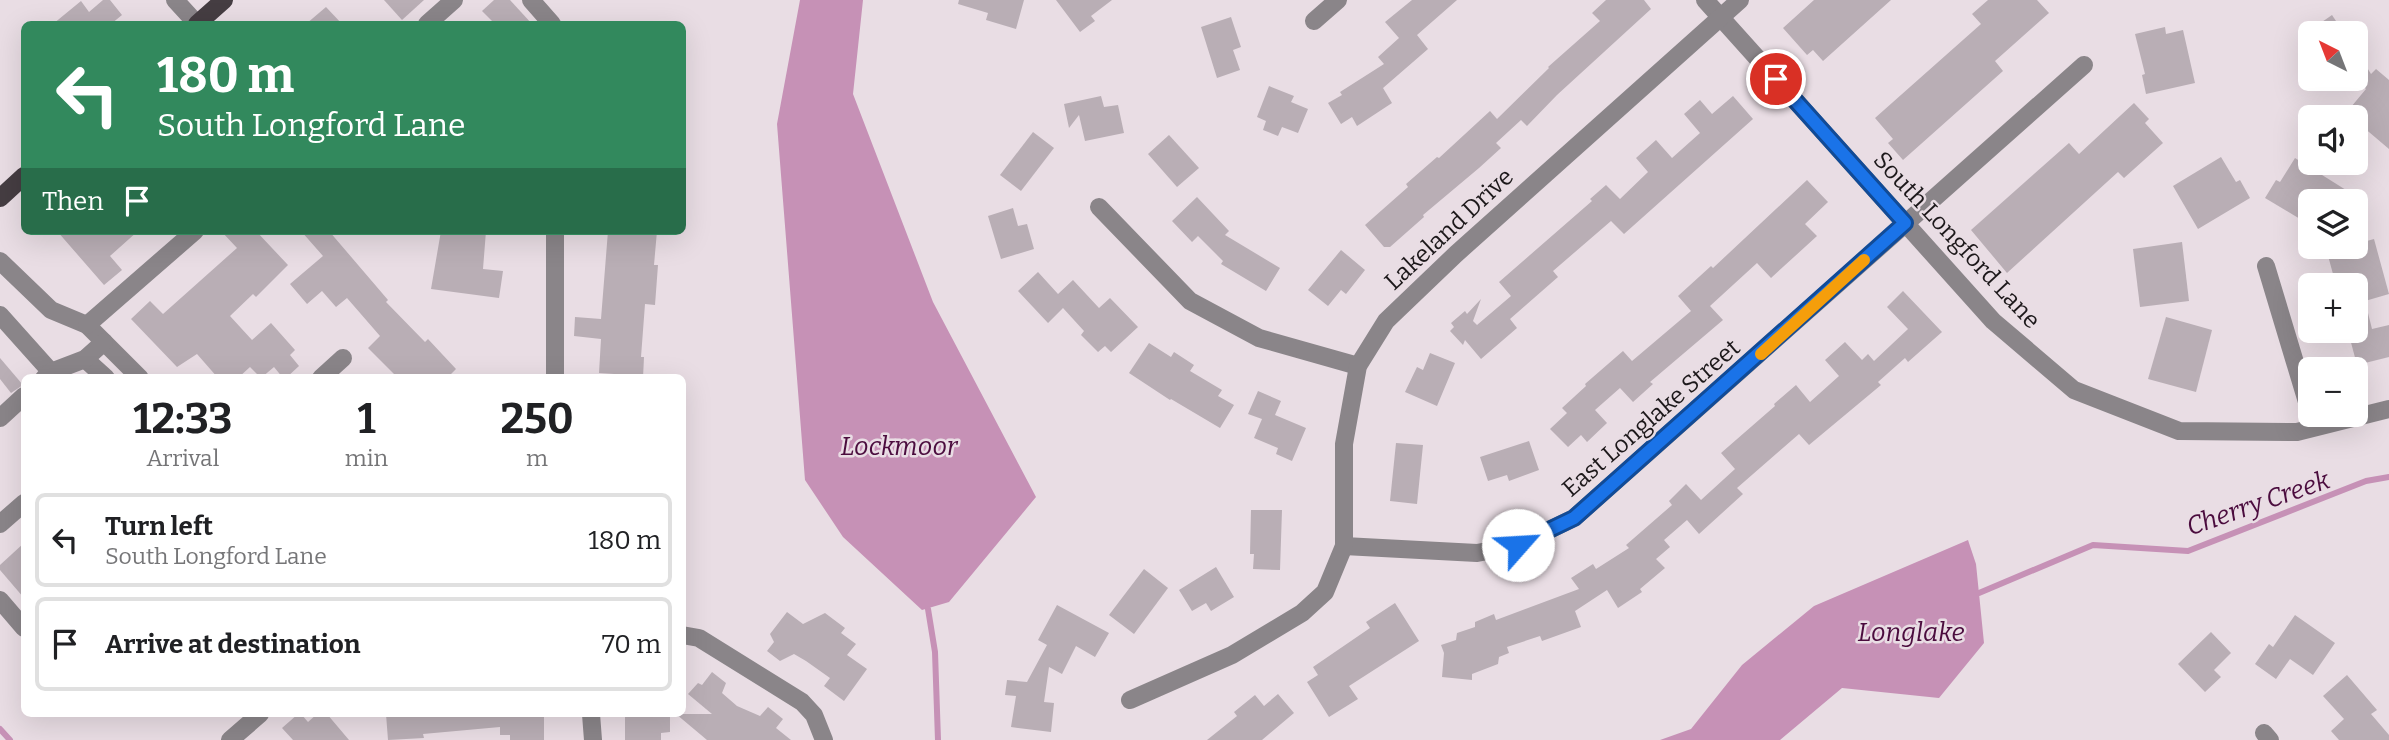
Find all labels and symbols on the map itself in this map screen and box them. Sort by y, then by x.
north arrow [2298,21,2368,91]
pin [1746,49,1806,109]
street label: South Longford Lane [1868,146,2046,334]
street label: Lakeland Drive [1379,162,1519,296]
street label: East Longlake Street [1557,333,1746,503]
water label: Lockmoor [841,431,959,462]
water label: Cherry Creek [2182,464,2335,542]
position arrow [1481,508,1555,582]
water label: Longlake [1857,617,1965,648]

